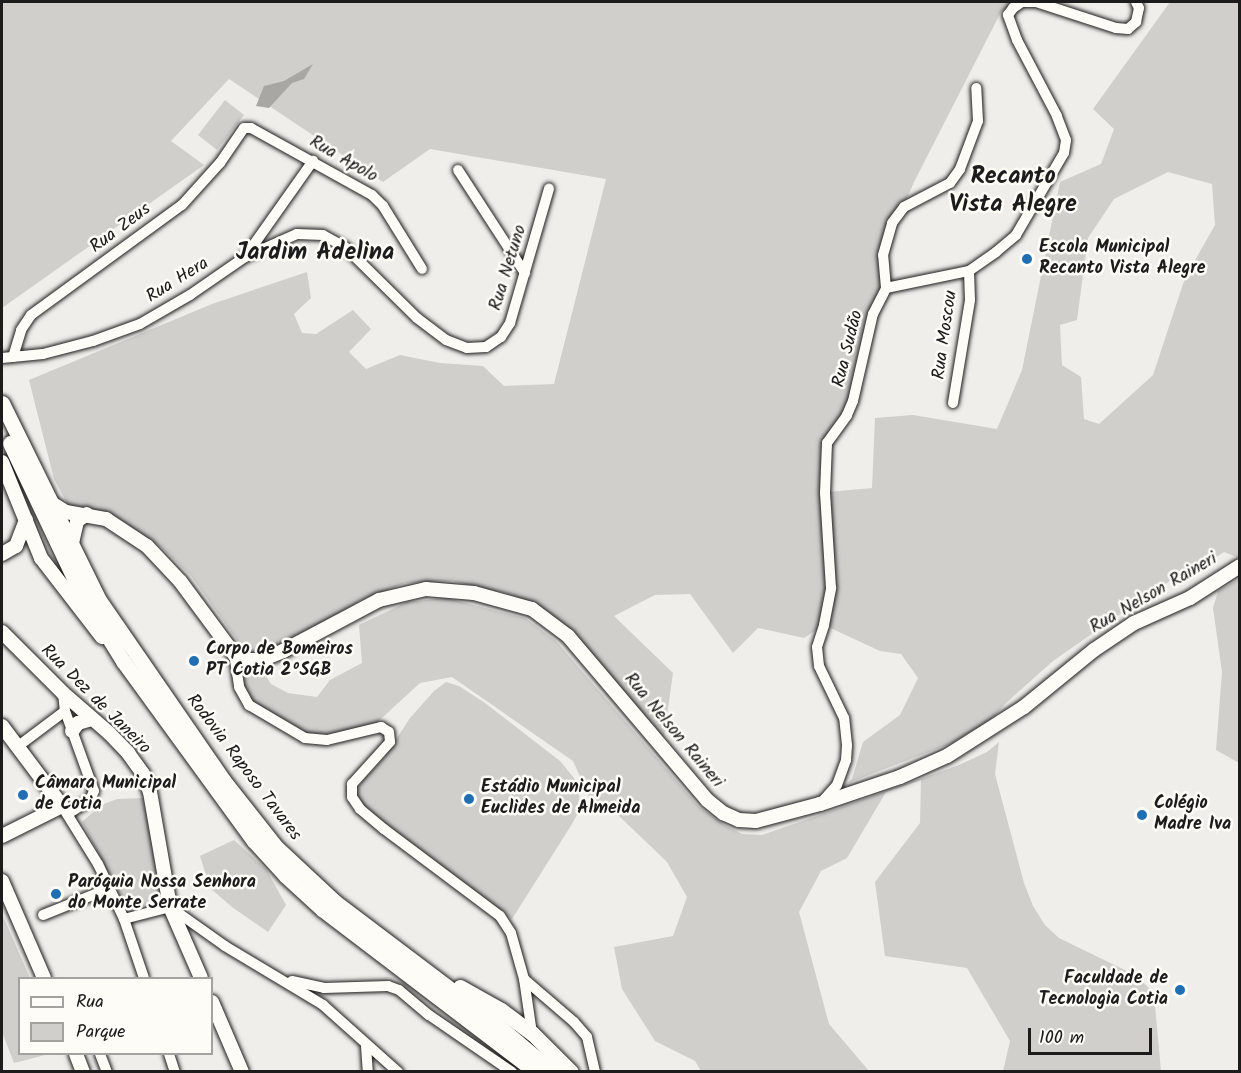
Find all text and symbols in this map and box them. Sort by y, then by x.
street label: Rua Apolo [305,132,381,188]
district label: Recanto Vista Alegre [949,163,1077,219]
street label: Rua Zeus [86,199,156,259]
street label: Rua Netuno [486,223,532,313]
place label: Escola Municipal Recanto Vista Alegre [1039,238,1206,280]
district label: Jardim Adelina [236,239,394,267]
marker: Escola Municipal Recanto Vista Alegre [1020,252,1034,266]
street label: Rua Hera [143,253,213,309]
street label: Rua Moscou [929,289,963,381]
street label: Rua Sudão [829,308,869,390]
street label: Rua Nelson Raineri [1087,549,1221,639]
street label: Rua Dez de Janeiro [35,640,155,760]
place label: Corpo de Bomeiros PT Cotia 2ºSGB [206,640,353,682]
marker: Corpo de Bomeiros PT Cotia 2ºSGB [187,654,201,668]
street label: Rua Nelson Raineri [619,669,727,793]
street label: Rodovia Raposo Tavares [181,690,305,846]
place label: Câmara Municipal de Cotia [35,774,176,816]
place label: Estádio Municipal Euclides de Almeida [481,778,640,820]
marker: Câmara Municipal de Cotia [16,788,30,802]
marker: Estádio Municipal Euclides de Almeida [462,792,476,806]
place label: Colégio Madre Iva [1154,794,1231,836]
marker: Colégio Madre Iva [1135,808,1149,822]
place label: Paróquia Nossa Senhora do Monte Serrate [68,873,256,916]
marker: Paróquia Nossa Senhora do Monte Serrate [49,887,63,901]
place label: Faculdade de Tecnologia Cotia [1039,969,1168,1012]
legend [18,977,213,1055]
marker: Faculdade de Tecnologia Cotia [1173,983,1187,997]
text: Rua [76,988,104,1017]
scale bar [1031,1016,1156,1054]
text: Parque [76,1018,125,1047]
text: 100 m [1039,1024,1084,1053]

